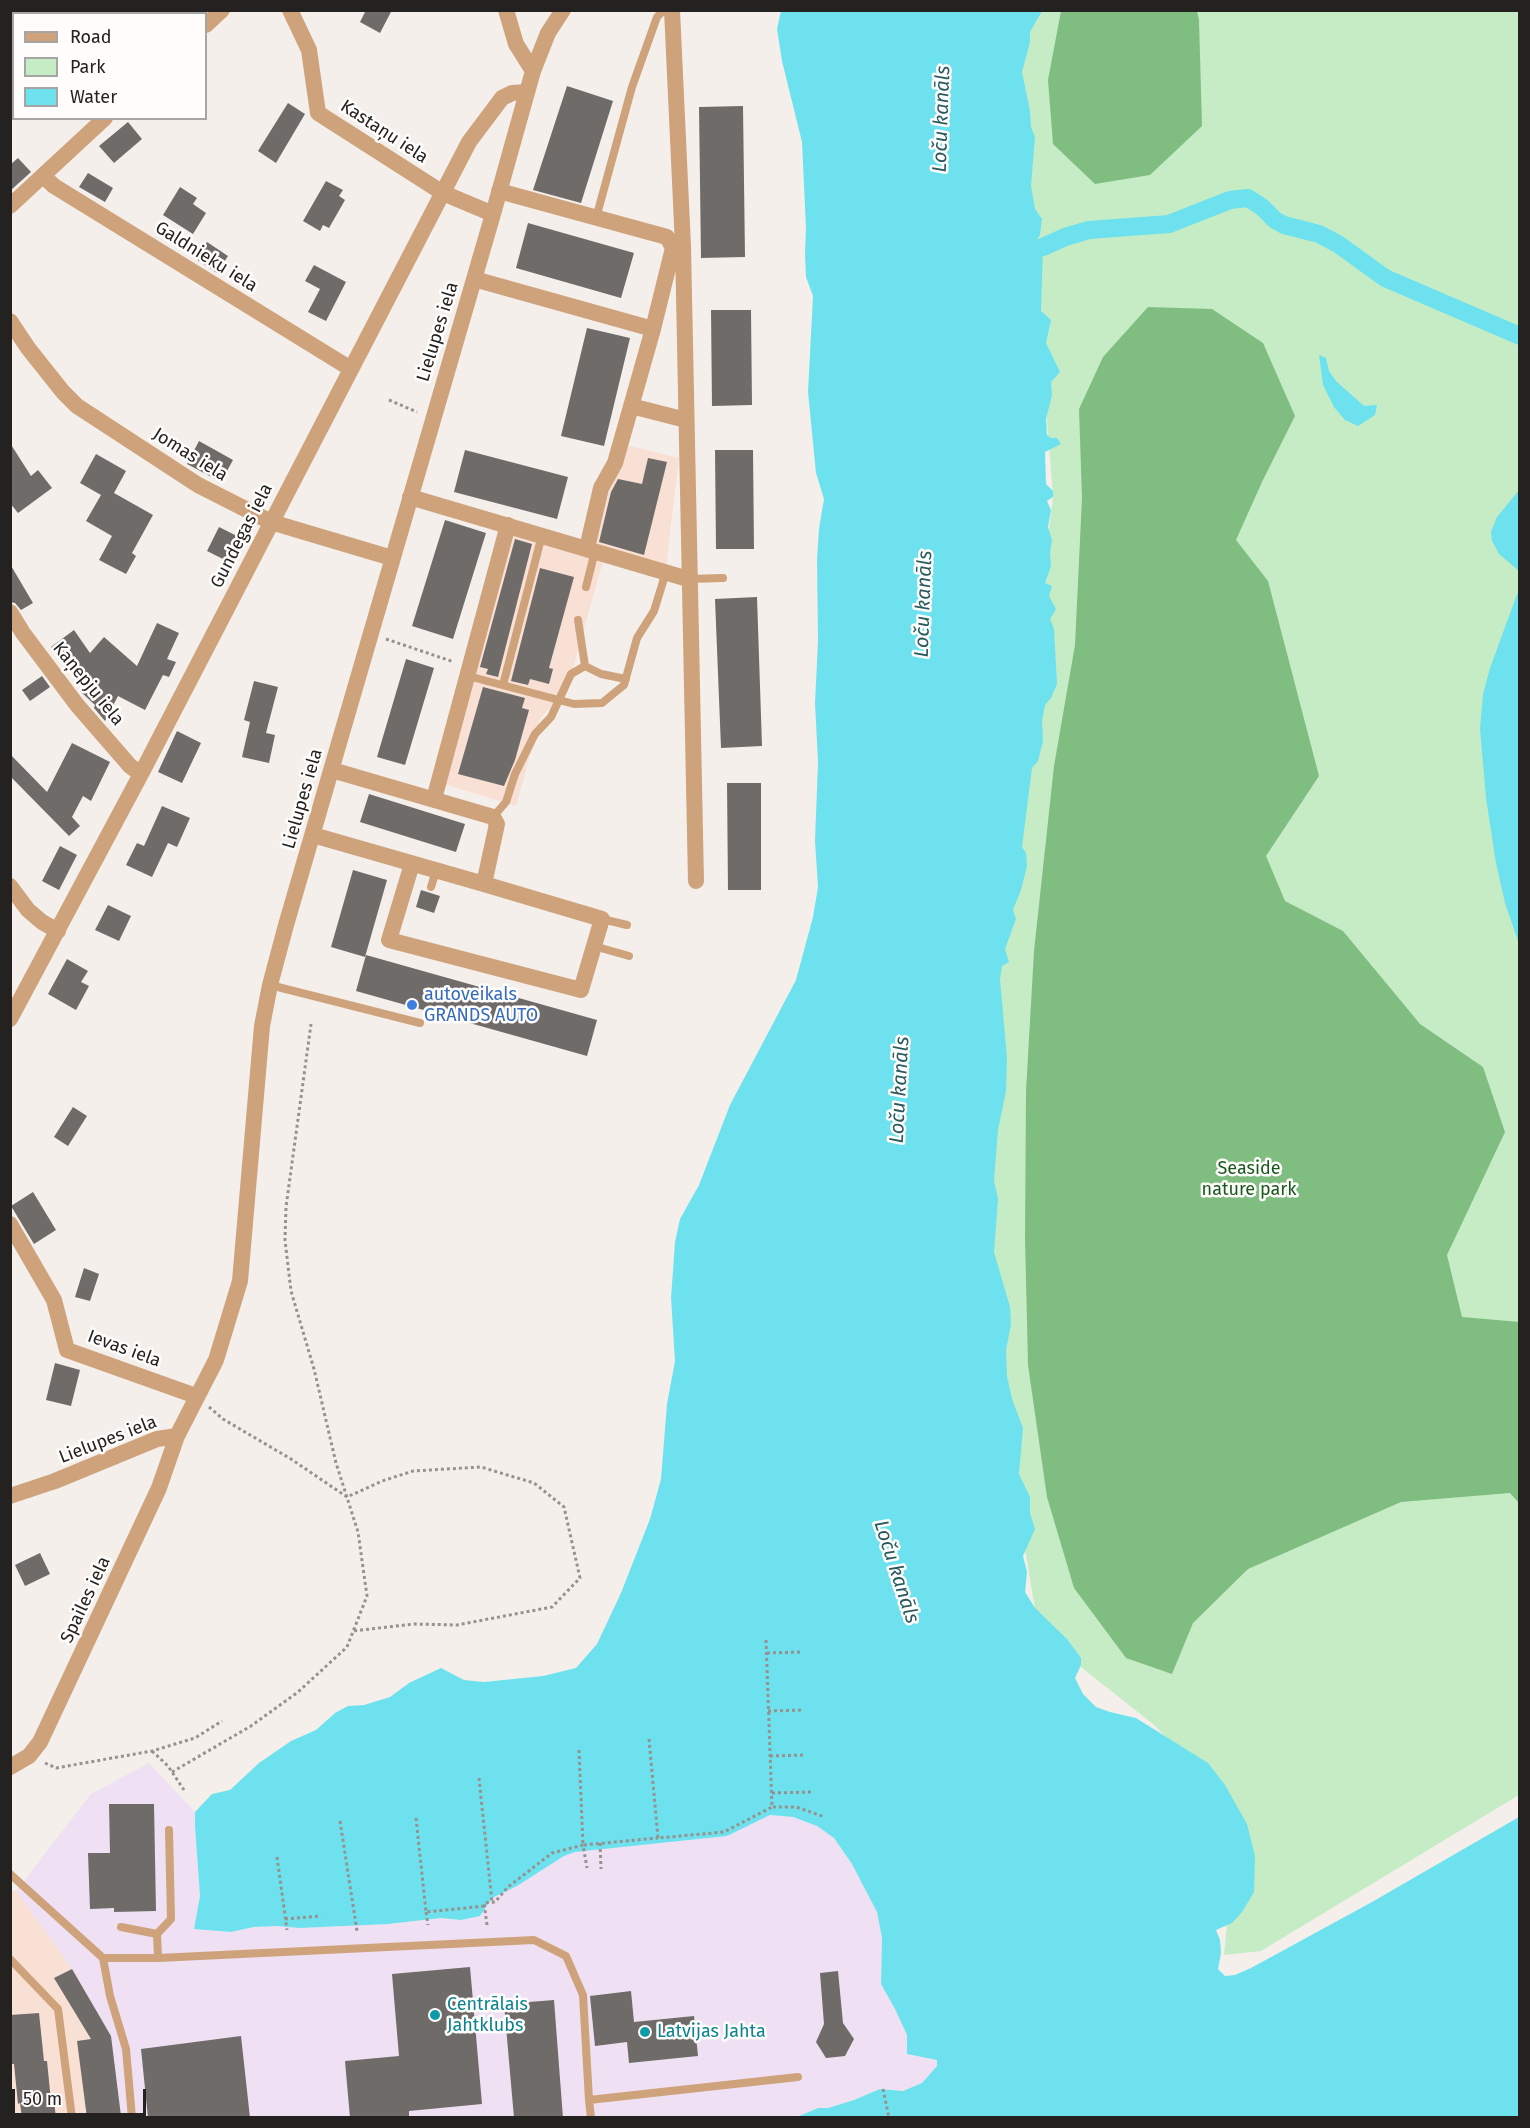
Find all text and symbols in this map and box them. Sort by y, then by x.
legend [12,12,207,120]
text: Road [70,26,112,48]
text: Park [70,56,105,78]
water label: Loču kanāls [928,65,956,173]
text: Water [70,86,117,108]
street label: Kastaņu iela [336,96,432,168]
street label: Galdnieku iela [151,217,261,297]
street label: Lielupes iela [413,280,463,384]
street label: Jomas iela [149,424,231,486]
street label: Gundegas iela [206,480,278,592]
water label: Loču kanāls [910,550,938,658]
street label: Kaņepju iela [48,638,128,730]
street label: Lielupes iela [278,746,328,852]
place label: autoveikals GRANDS AUTO [424,984,538,1026]
marker: autoveikals GRANDS AUTO [405,998,419,1012]
water label: Loču kanāls [885,1036,915,1144]
park label: Seaside nature park [1202,1158,1296,1200]
street label: Ievas iela [84,1326,164,1372]
street label: Lielupes iela [56,1411,160,1469]
water label: Loču kanāls [868,1517,924,1627]
street label: Spailes iela [57,1553,115,1647]
place label: Centrālais Jahtklubs [447,1994,528,2036]
marker: Centrālais Jahtklubs [428,2008,442,2022]
place label: Latvijas Jahta [657,2021,766,2043]
marker: Latvijas Jahta [638,2025,652,2039]
scale bar [15,2077,148,2115]
text: 50 m [23,2088,62,2110]

